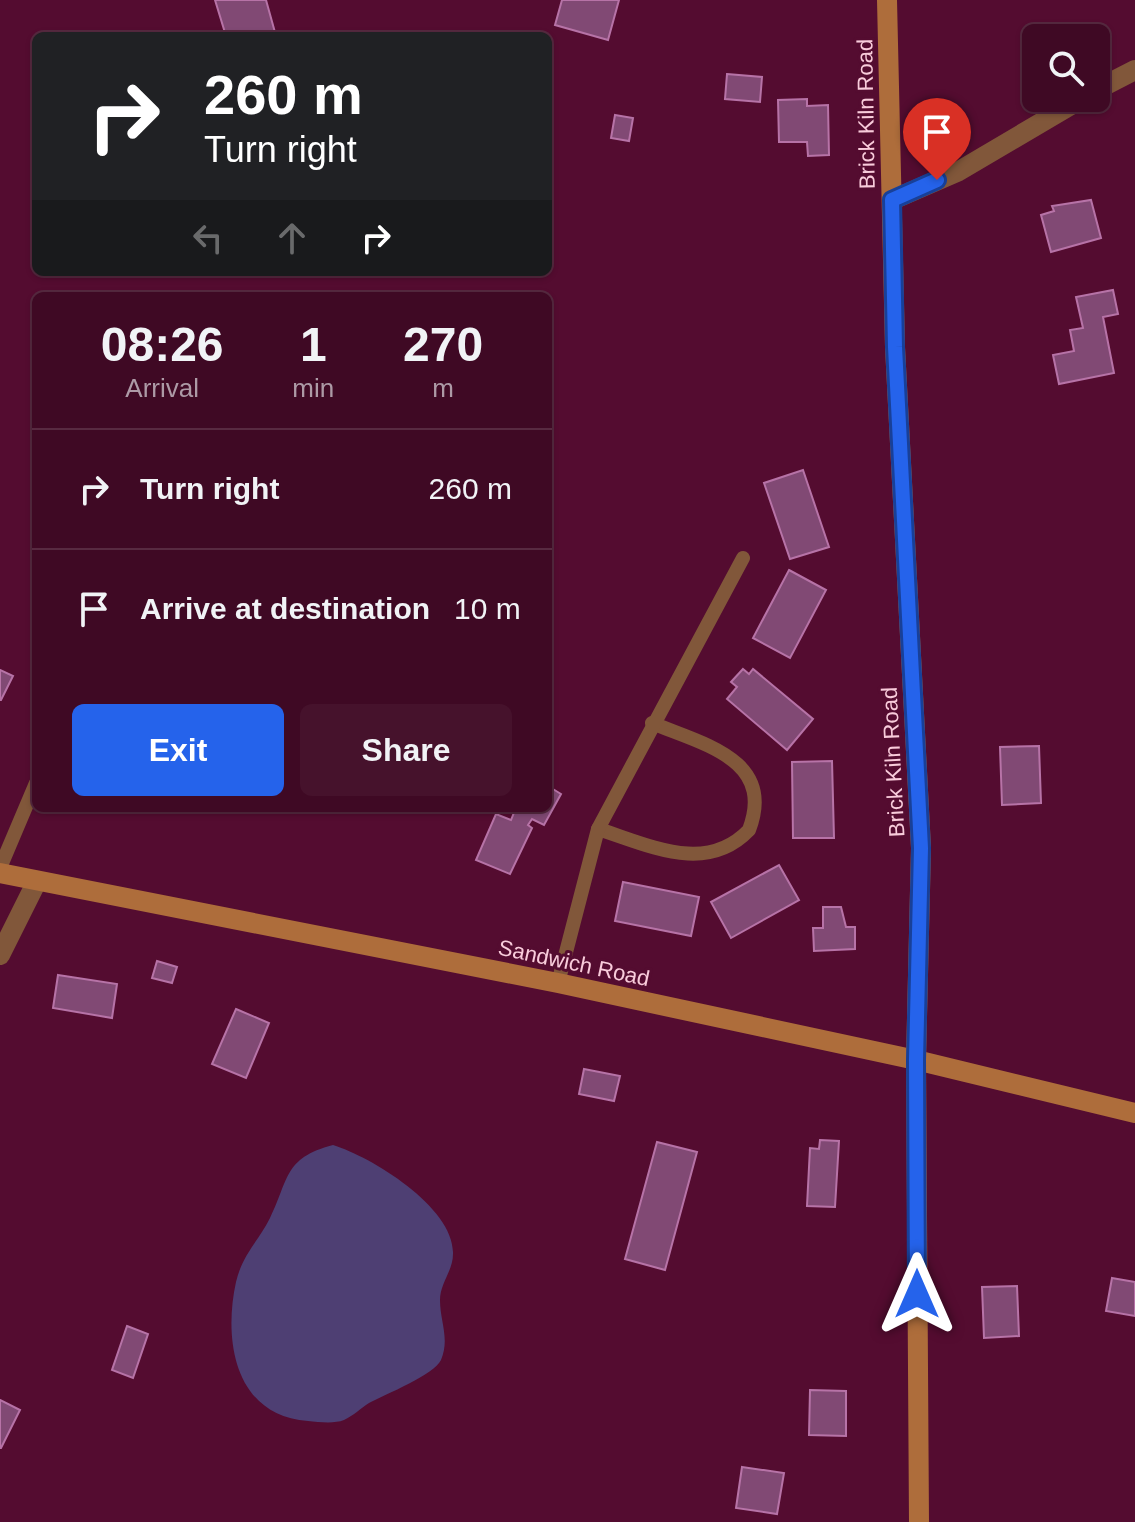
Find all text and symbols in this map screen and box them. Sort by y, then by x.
map controls [1022,24,1110,112]
button: search [1022,24,1110,112]
street label: Brick Kiln Road [852,39,880,189]
text: 260 m [204,63,363,126]
icon: right [72,64,176,168]
pin [903,98,971,180]
icon: arrive [915,110,959,154]
text: Turn right [204,129,357,170]
icon: left [186,216,230,260]
icon: ahead [270,216,314,260]
icon: right [354,216,398,260]
text: 08:26 [101,318,224,371]
text: 1 [300,318,327,371]
text: 270 [403,318,483,371]
text: Arrival [125,373,199,403]
text: min [292,373,334,403]
text: m [432,373,454,403]
icon: right [72,467,116,511]
text: Turn right [140,472,279,505]
text: 260 m [429,472,512,505]
icon: arrive [72,587,116,631]
text: Arrive at destination [140,592,430,625]
text: 10 m [454,592,521,625]
street label: Brick Kiln Road [877,686,909,838]
button: Exit [72,704,284,796]
button: Share [300,704,512,796]
street label: Sandwich Road [496,935,652,991]
position arrow [875,1252,959,1336]

